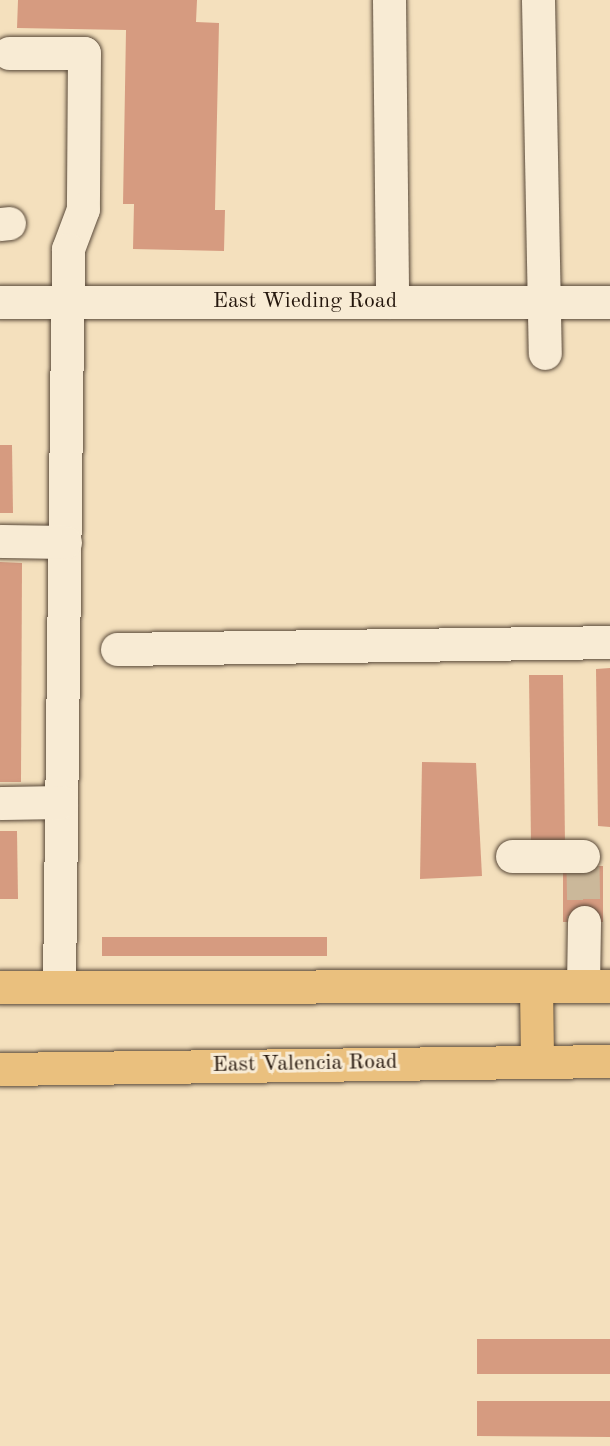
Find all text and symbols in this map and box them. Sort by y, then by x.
street label: East Wieding Road [213,289,397,315]
street label: East Valencia Road [212,1049,398,1079]

